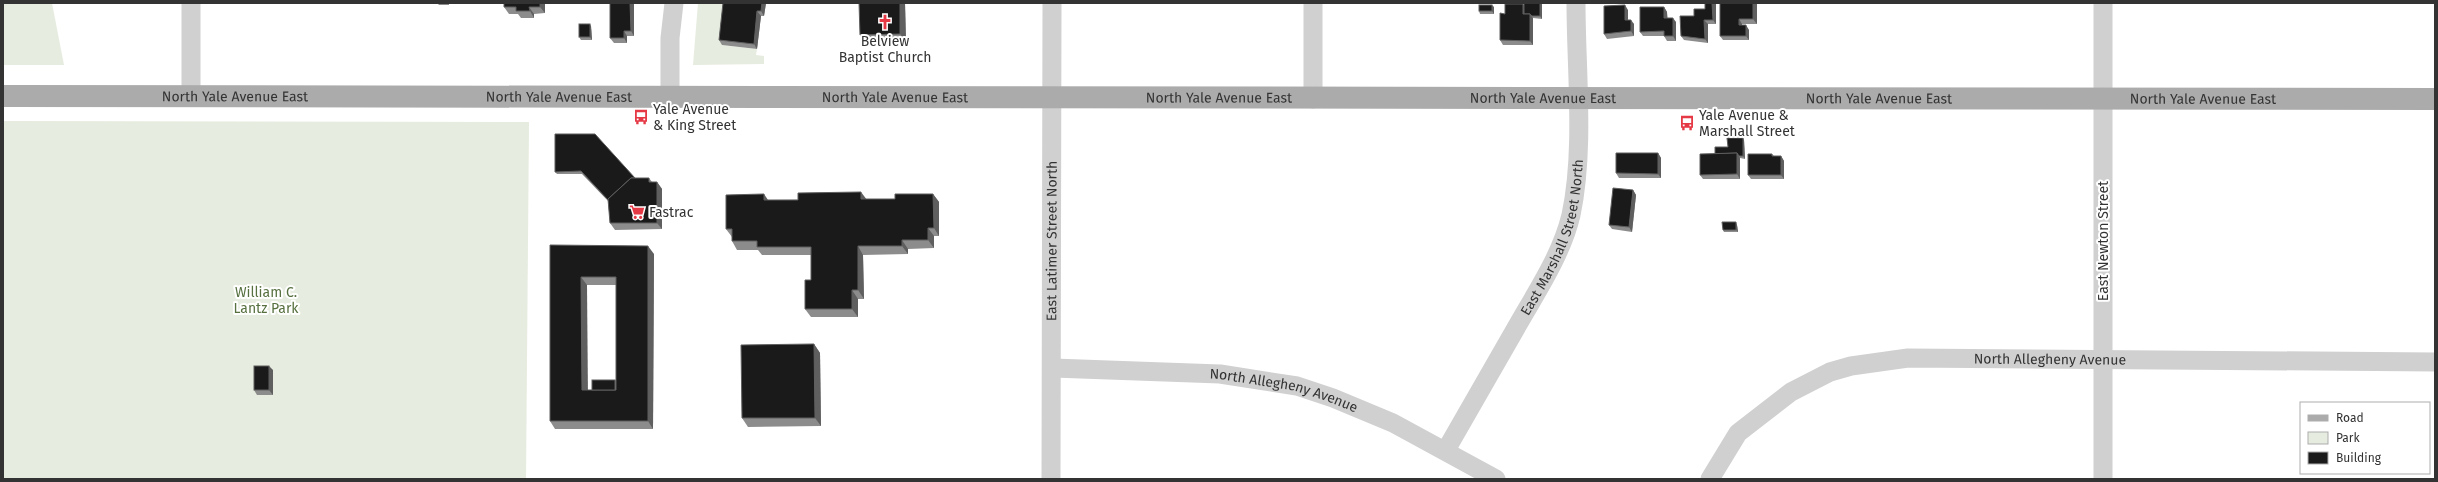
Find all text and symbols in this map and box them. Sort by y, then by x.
church icon: Belview Baptist Church [876,13,894,31]
place label: Belview Baptist Church [839,33,931,66]
street label: North Yale Avenue East [162,88,309,105]
street label: North Yale Avenue East [486,88,633,105]
street label: North Yale Avenue East [822,89,969,106]
street label: North Yale Avenue East [1146,89,1293,106]
street label: North Yale Avenue East [1470,89,1617,106]
street label: North Yale Avenue East [1806,90,1953,107]
street label: North Yale Avenue East [2130,90,2277,107]
place label: Yale Avenue & King Street [653,101,737,134]
place label: Yale Avenue & Marshall Street [1699,107,1796,140]
bus stop icon: Yale Avenue & King Street [632,108,650,126]
bus stop icon: Yale Avenue & Marshall Street [1678,114,1696,132]
street label: East Marshall Street North [1517,159,1586,318]
street label: East Latimer Street North [1043,161,1060,321]
street label: East Newton Street [2095,180,2112,301]
supermarket icon: Fastrac [628,203,646,221]
place label: Fastrac [649,204,694,221]
park label: William C. Lantz Park [233,284,299,317]
street label: North Allegheny Avenue [1974,350,2126,368]
street label: North Allegheny Avenue [1209,365,1360,416]
legend [2300,402,2430,474]
text: Road [2336,411,2364,425]
text: Park [2336,431,2360,445]
text: Building [2336,451,2382,465]

